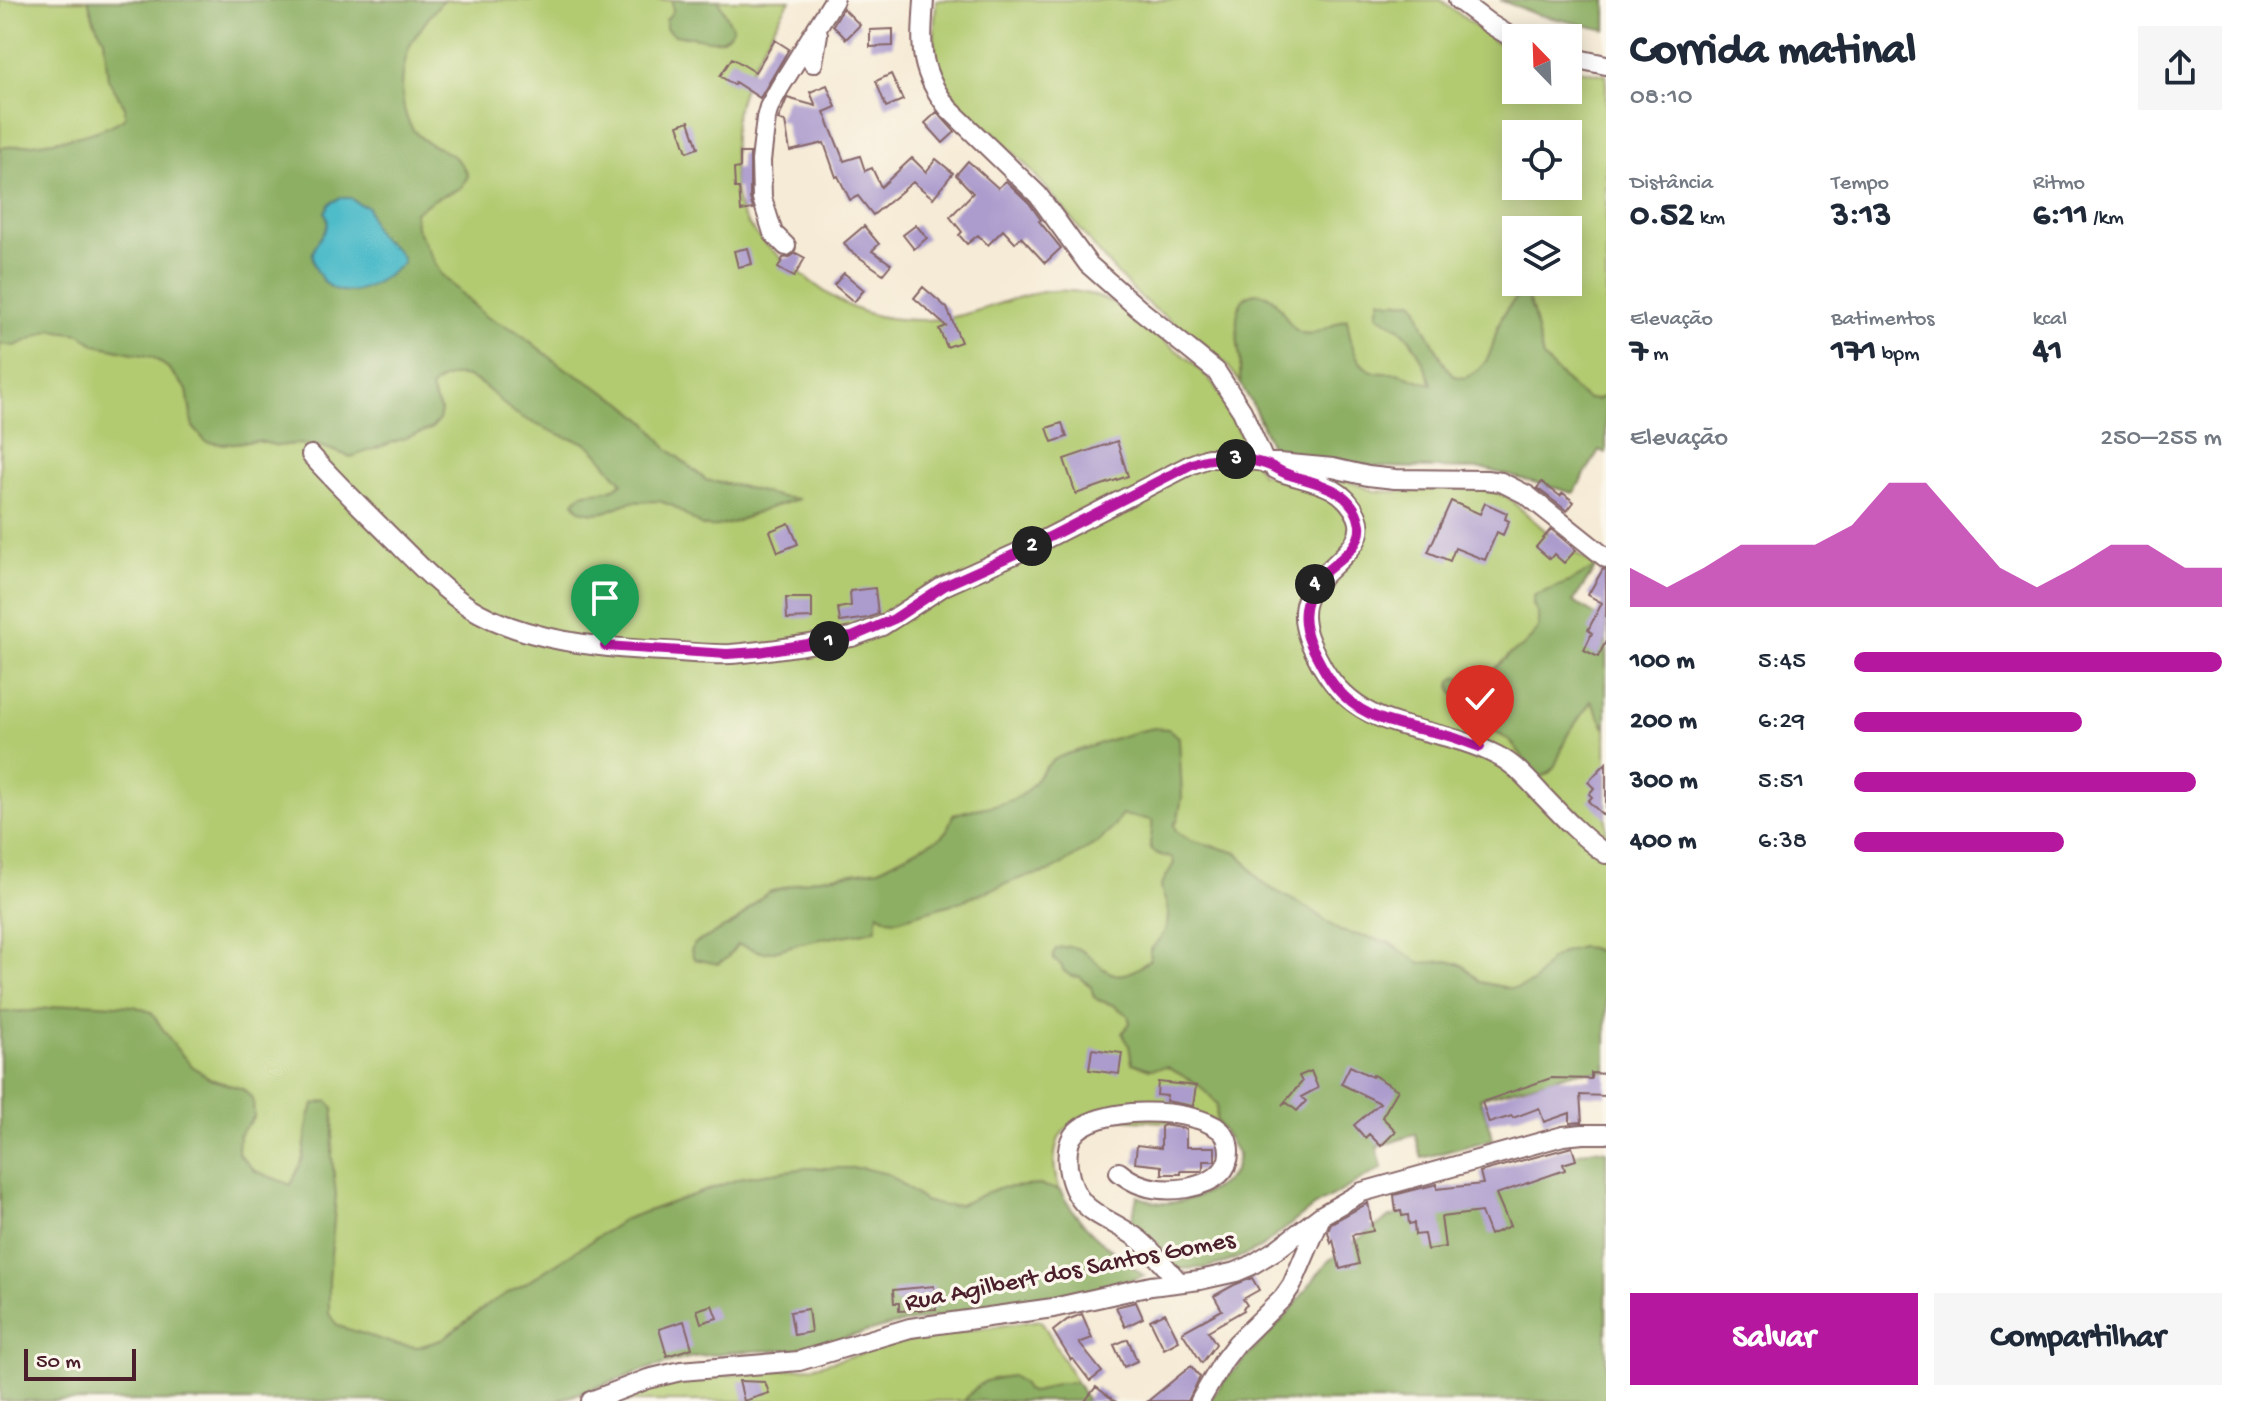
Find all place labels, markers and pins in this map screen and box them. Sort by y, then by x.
pin: 3 [1216,439,1256,479]
pin: 2 [1012,526,1052,566]
pin [571,564,639,646]
pin: 4 [1295,564,1335,604]
pin: 1 [809,621,849,661]
pin [1446,665,1514,747]

